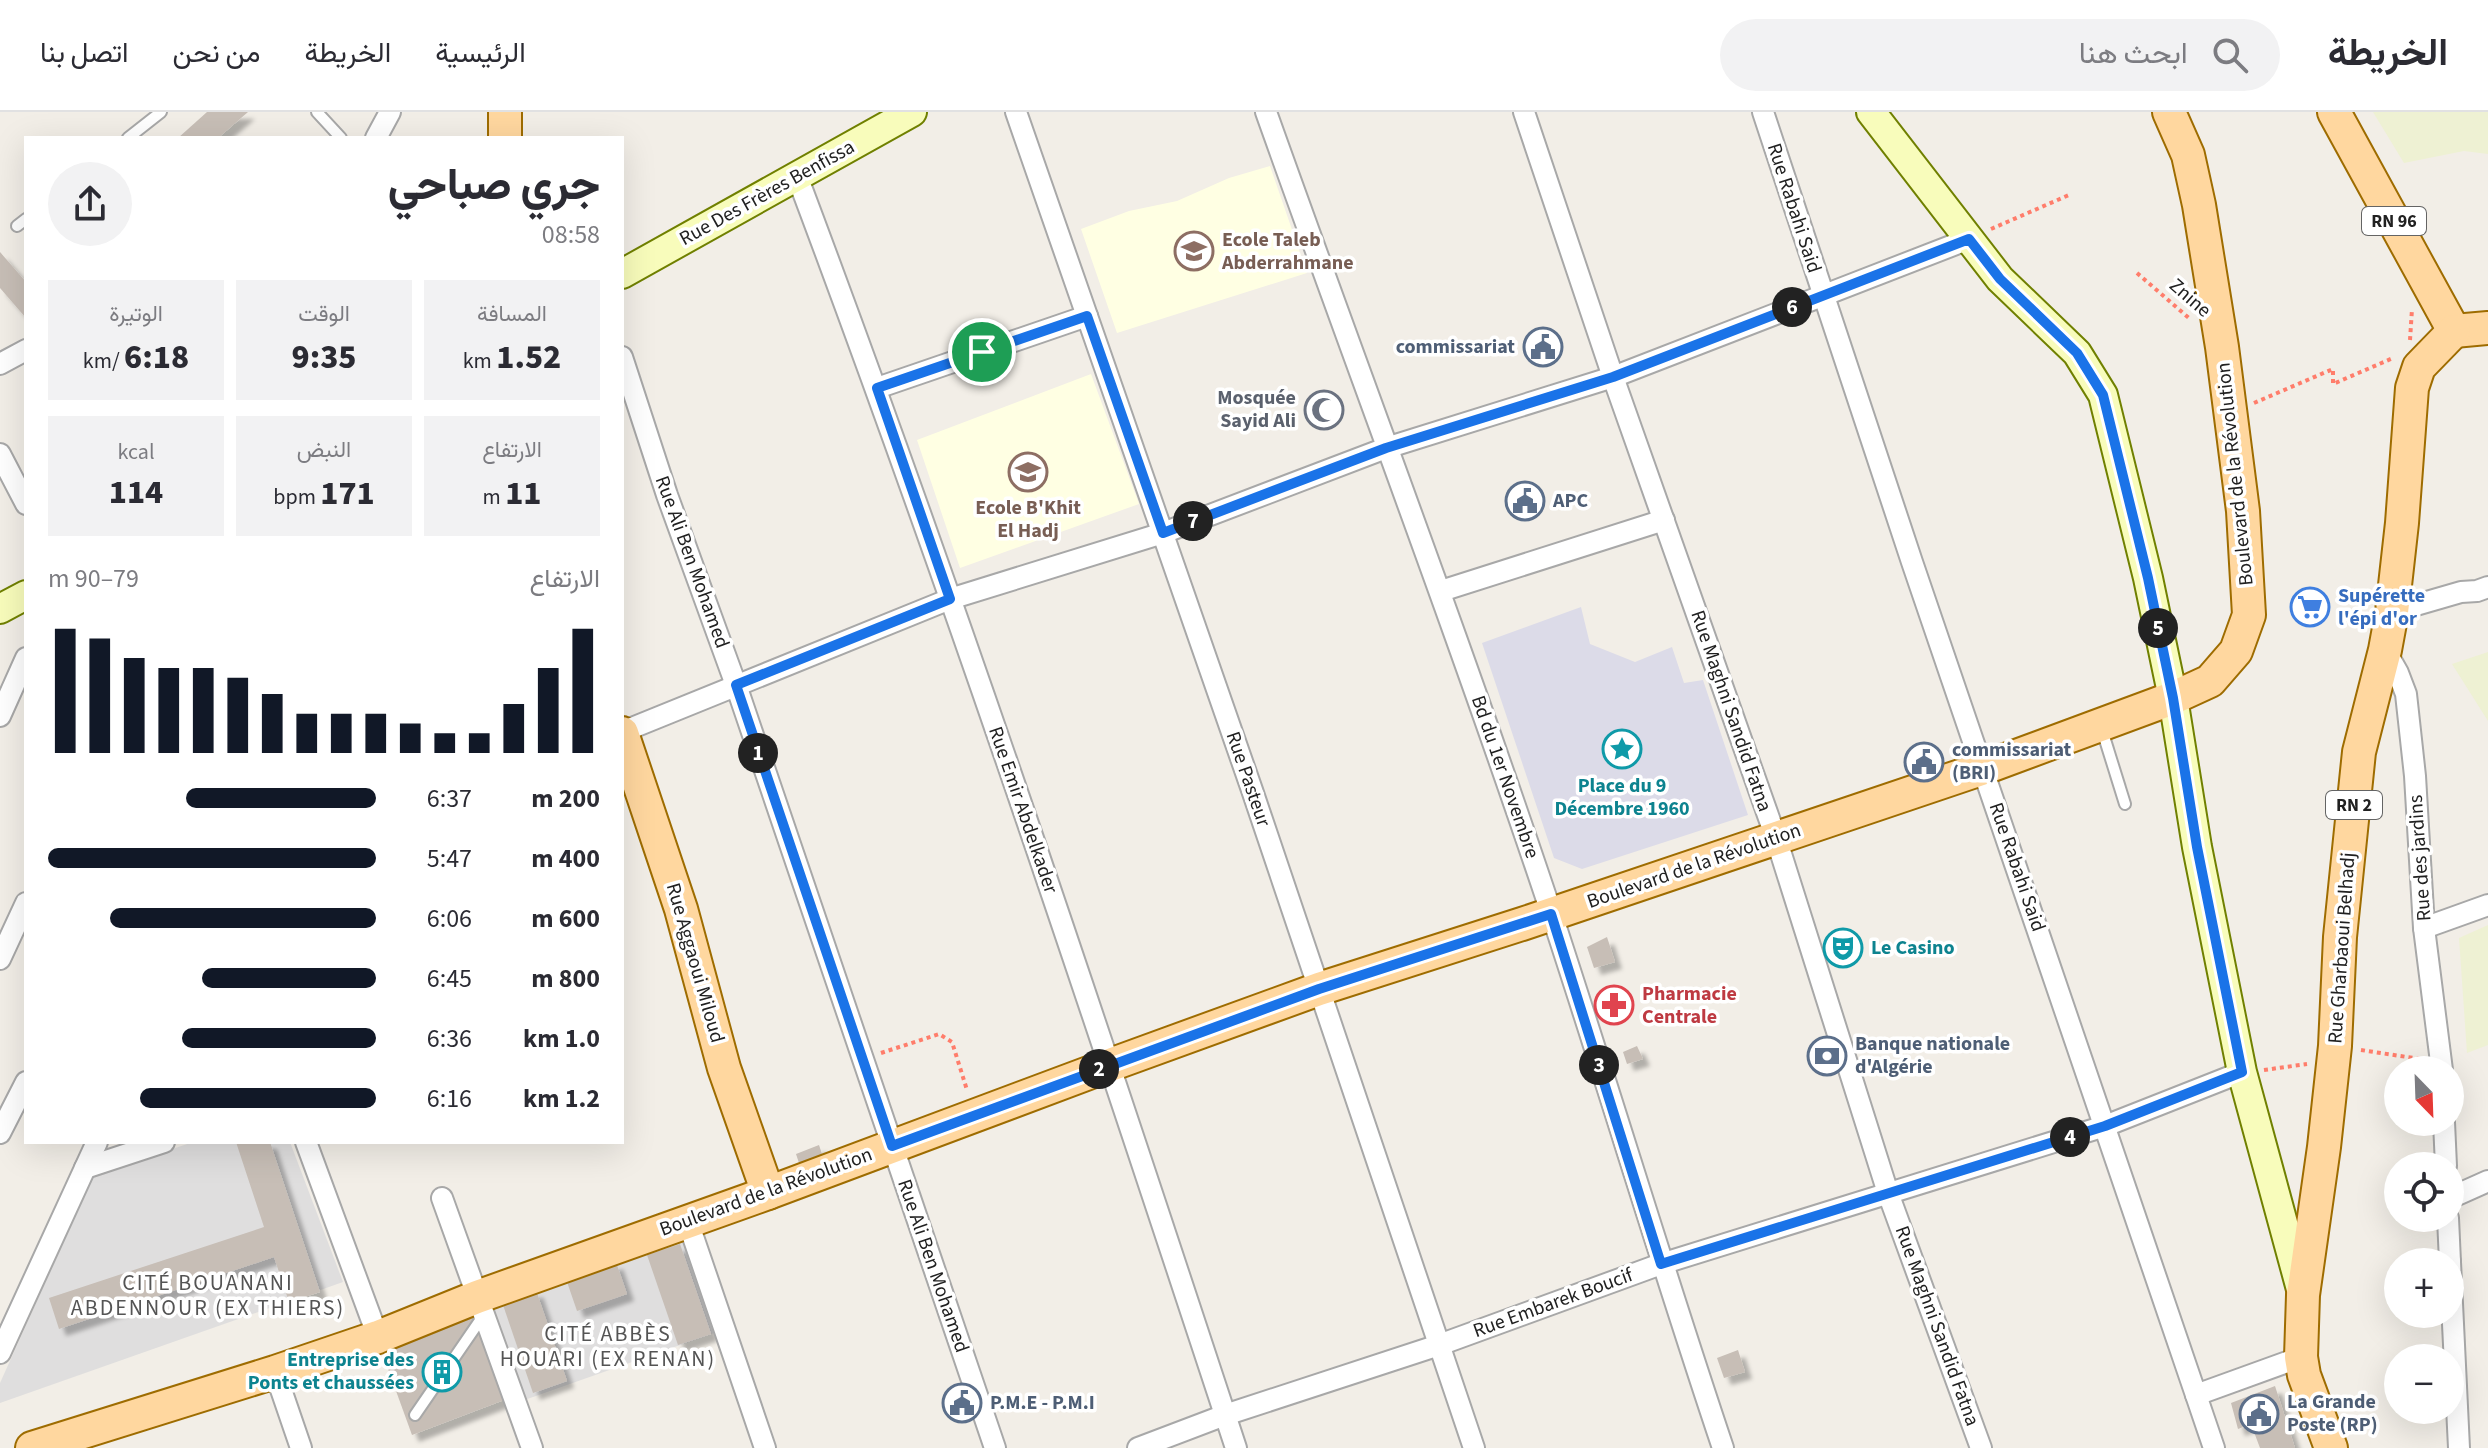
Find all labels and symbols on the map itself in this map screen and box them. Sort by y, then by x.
street label: Rue Des Frères Benfissa [674,133,860,253]
street label: Rue Rabahi Said [1760,139,1828,277]
road number: RN 96 [2362,207,2426,235]
place label: Ecole Taleb Abderrahmane [1221,226,1354,277]
school or university icon: Ecole Taleb Abderrahmane [1173,230,1215,272]
street label: Znine [2163,272,2217,324]
pin: 6 [1772,287,1812,327]
pin [948,318,1016,386]
public building icon: commissariat [1522,326,1564,368]
place label: commissariat [1396,333,1515,361]
street label: Boulevard de la Révolution [2209,361,2261,587]
place label: Mosquée Sayid Ali [1217,384,1296,435]
mosque icon: Mosquée Sayid Ali [1303,389,1345,431]
school or university icon: Ecole B'Khit El Hadj [1007,451,1049,493]
street label: Rue Ali Ben Mohamed [648,472,736,652]
public building icon: APC [1504,480,1546,522]
place label: APC [1552,487,1588,515]
place label: Ecole B'Khit El Hadj [975,494,1081,545]
pin: 7 [1173,501,1213,541]
place label: Supérette l'épi d'or [2338,582,2425,633]
supermarket icon: Supérette l'épi d'or [2289,586,2331,628]
street label: Rue Maghni Sandid Fatna [1683,607,1779,815]
pin: 5 [2138,608,2178,648]
street label: Bd du 1er Novembre [1464,692,1546,862]
street label: Rue Emir Abdelkader [981,723,1065,897]
street label: Rue Pasteur [1219,728,1277,830]
place icon: Place du 9 Décembre 1960 [1601,728,1643,770]
pin: 1 [738,733,778,773]
place label: commissariat (BRI) [1952,736,2072,787]
public building icon: commissariat (BRI) [1903,741,1945,783]
place label: Place du 9 Décembre 1960 [1554,772,1690,823]
road number: RN 2 [2326,791,2382,819]
street label: Rue des jardins [2402,794,2438,922]
street label: Rue Rabahi Said [1982,799,2052,935]
street label: Boulevard de la Révolution [1583,816,1805,916]
street label: Rue Gharbaoui Belhadj [2321,851,2363,1045]
street label: Rue Aggaoui Miloud [659,880,731,1046]
theatre icon: Le Casino [1822,927,1864,969]
place label: Le Casino [1871,934,1955,962]
place label: Pharmacie Centrale [1642,980,1737,1031]
pharmacy icon: Pharmacie Centrale [1593,984,1635,1026]
place label: Banque nationale d'Algérie [1855,1030,2010,1081]
bank icon: Banque nationale d'Algérie [1806,1035,1848,1077]
pin: 3 [1579,1045,1619,1085]
pin: 2 [1079,1049,1119,1089]
north arrow [2384,1056,2464,1136]
pin: 4 [2050,1117,2090,1157]
street label: Boulevard de la Révolution [656,1140,876,1244]
street label: Rue Ali Ben Mohamed [890,1176,976,1356]
street label: Rue Maghni Sandid Fatna [1888,1222,1986,1430]
street label: Rue Embarek Boucif [1469,1261,1638,1345]
district label: CITÉ BOUANANI ABDENNOUR (EX THIERS) [71,1267,345,1324]
district label: CITÉ ABBÈS HOUARI (EX RENAN) [500,1318,716,1375]
place label: Entreprise des Ponts et chaussées [248,1346,414,1397]
building icon: Entreprise des Ponts et chaussées [421,1351,463,1393]
public building icon: P.M.E - P.M.I [941,1382,983,1424]
place label: La Grande Poste (RP) [2287,1388,2378,1439]
place label: P.M.E - P.M.I [990,1389,1095,1417]
public building icon: La Grande Poste (RP) [2238,1393,2280,1435]

